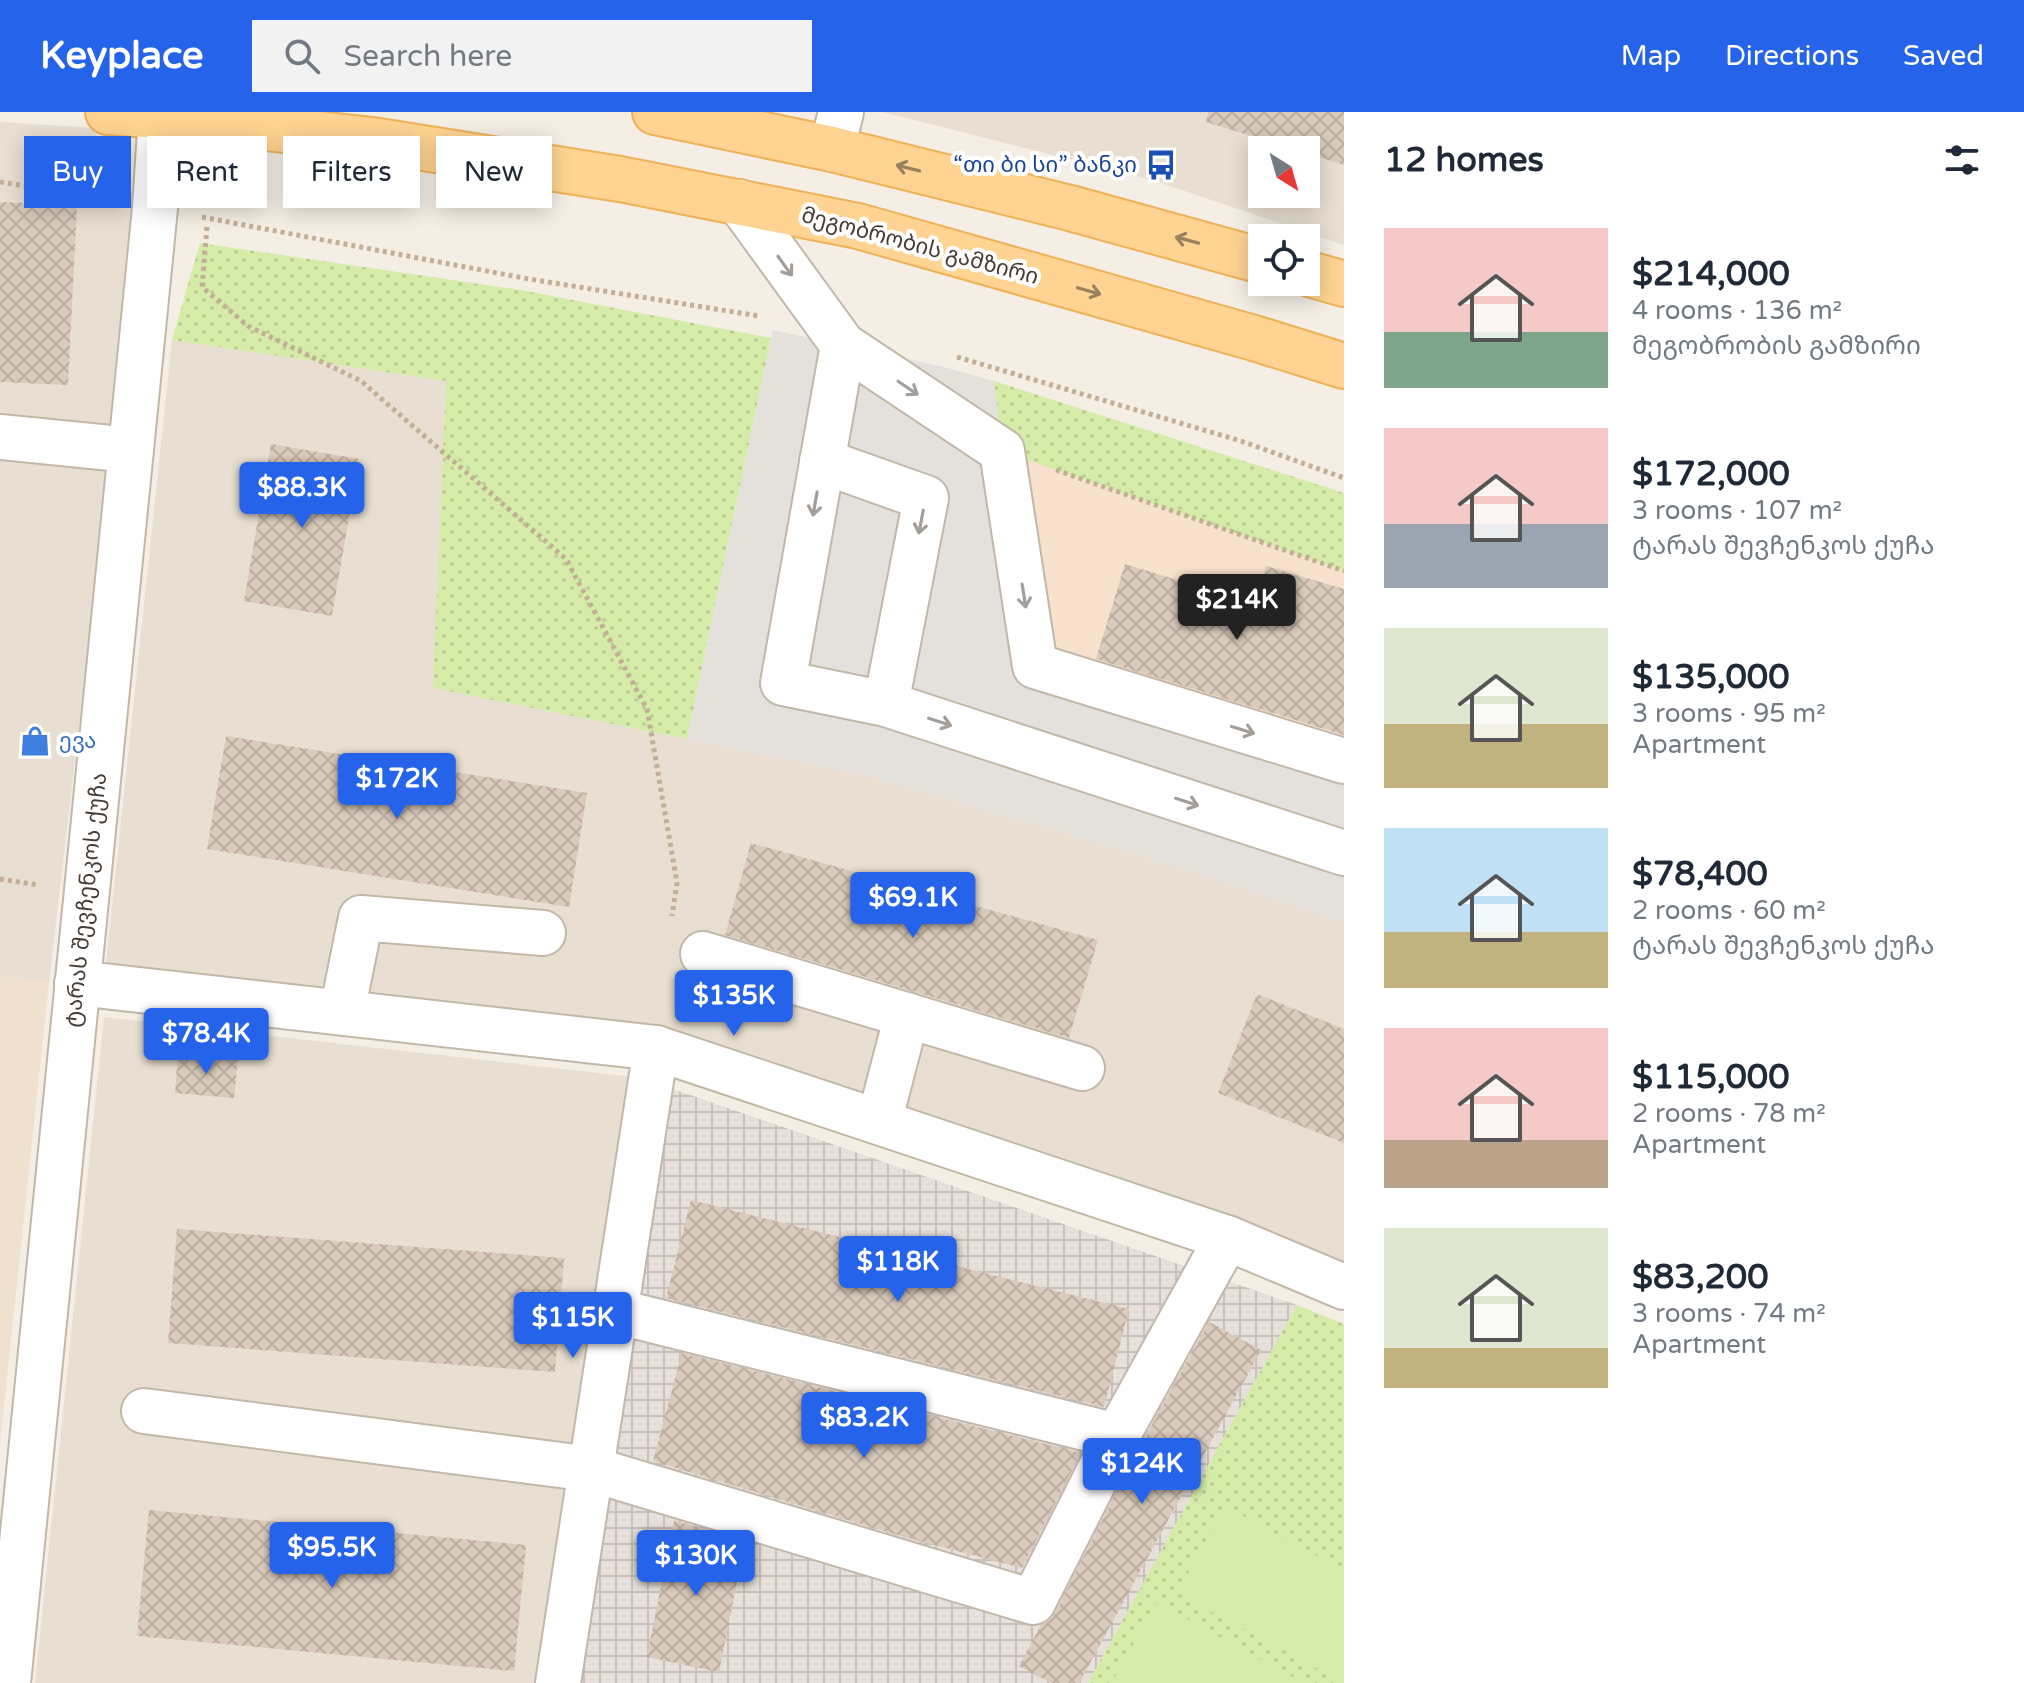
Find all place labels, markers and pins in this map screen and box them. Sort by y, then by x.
bus stop icon: “თი ბი სი” ბანკი [1144,148,1178,182]
place label: “თი ბი სი” ბანკი [953,152,1137,178]
pin: $88.3K [237,462,367,530]
pin: $214K [1181,574,1293,642]
shop icon: ევა [18,724,52,758]
place label: ევა [59,728,96,754]
pin: $172K [341,753,453,821]
pin: $69.1K [848,872,978,940]
pin: $135K [678,970,790,1038]
pin: $78.4K [141,1008,271,1076]
pin: $118K [842,1236,954,1304]
pin: $115K [517,1292,629,1360]
pin: $83.2K [799,1392,929,1460]
pin: $124K [1086,1438,1198,1506]
pin: $95.5K [267,1522,397,1590]
pin: $130K [640,1530,752,1598]

